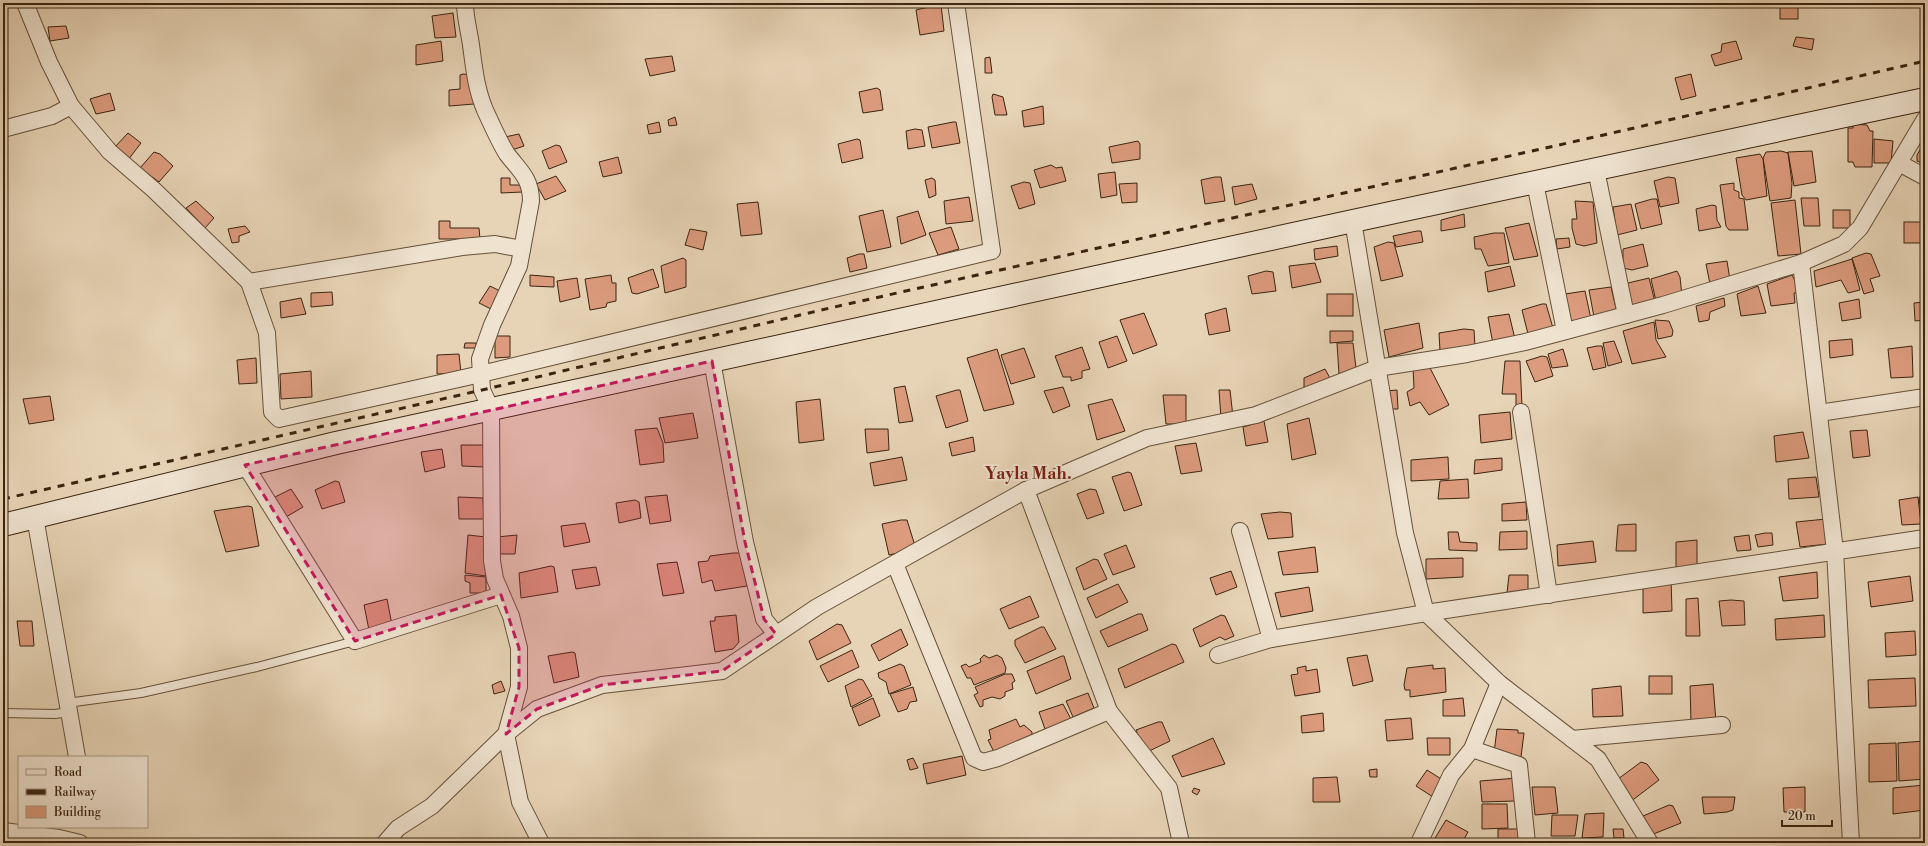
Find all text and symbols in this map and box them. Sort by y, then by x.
district label: Yayla Mah. [984,463,1072,485]
legend [18,756,148,828]
text: Road [54,765,82,780]
text: Railway [54,785,96,800]
scale bar [1782,802,1832,828]
text: Building [53,805,102,820]
text: 20 m [1788,809,1816,824]

